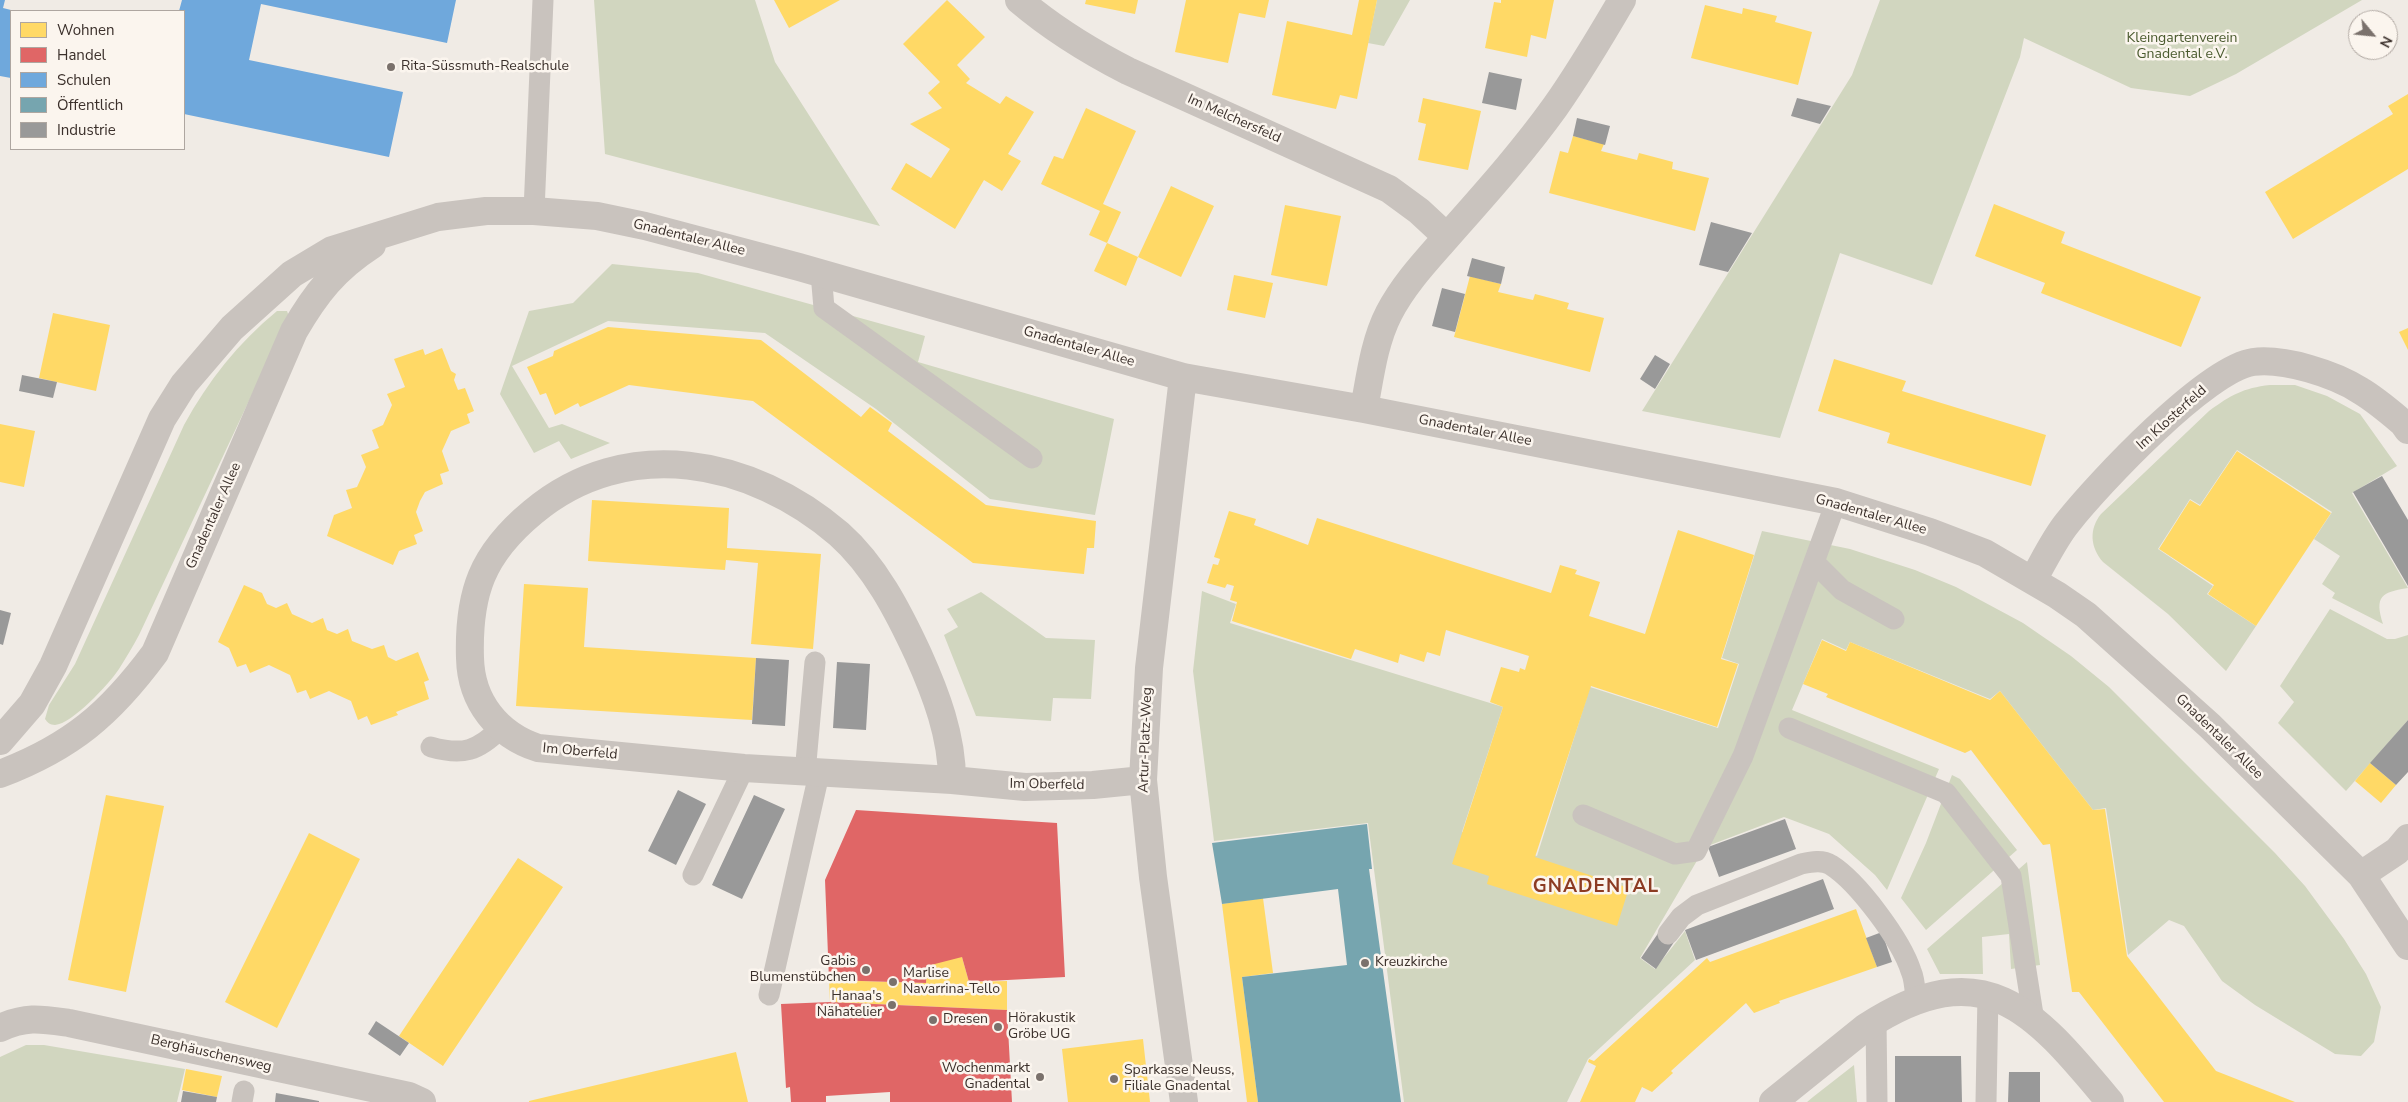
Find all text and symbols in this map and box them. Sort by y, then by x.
legend [10,10,185,150]
north arrow [2348,10,2398,60]
text: Wohnen [57,20,115,40]
park label: Kleingartenverein Gnadental e.V. [2127,31,2237,64]
text: N [2375,33,2397,51]
text: Handel [57,45,106,65]
place label: Rita-Süssmuth-Realschule [401,59,569,75]
marker: Rita-Süssmuth-Realschule [385,61,397,73]
text: Schulen [57,70,111,90]
street label: Im Melchersfeld [1185,91,1283,147]
text: Öffentlich [57,95,123,115]
text: Industrie [57,120,116,140]
street label: Gnadentaler Allee [631,216,747,260]
street label: Gnadentaler Allee [1021,323,1137,371]
street label: Im Klosterfeld [2134,382,2210,454]
street label: Gnadentaler Allee [1417,412,1533,450]
street label: Gnadentaler Allee [183,460,245,572]
street label: Gnadentaler Allee [1813,491,1929,539]
street label: Artur-Platz-Weg [1136,687,1156,793]
street label: Gnadentaler Allee [2172,691,2266,783]
street label: Im Oberfeld [542,740,618,764]
street label: Im Oberfeld [1009,776,1085,794]
district label: GNADENTAL [1532,876,1660,898]
place label: Gabis Blumenstübchen [750,954,856,986]
place label: Kreuzkirche [1375,955,1448,971]
marker: Kreuzkirche [1359,957,1371,969]
marker: Gabis Blumenstübchen [860,964,872,976]
place label: Marlise Navarrina-Tello [903,966,1000,999]
marker: Marlise Navarrina-Tello [887,976,899,988]
place label: Hanaa's Nähatelier [817,989,882,1022]
marker: Hanaa's Nähatelier [886,999,898,1011]
place label: Hörakustik Gröbe UG [1008,1011,1075,1044]
place label: Dresen [943,1012,988,1028]
marker: Dresen [927,1014,939,1026]
marker: Hörakustik Gröbe UG [992,1021,1004,1033]
street label: Berghäuschensweg [149,1032,273,1076]
place label: Wochenmarkt Gnadental [942,1061,1030,1094]
place label: Sparkasse Neuss, Filiale Gnadental [1124,1063,1234,1096]
marker: Wochenmarkt Gnadental [1034,1071,1046,1083]
marker: Sparkasse Neuss, Filiale Gnadental [1108,1073,1120,1085]

